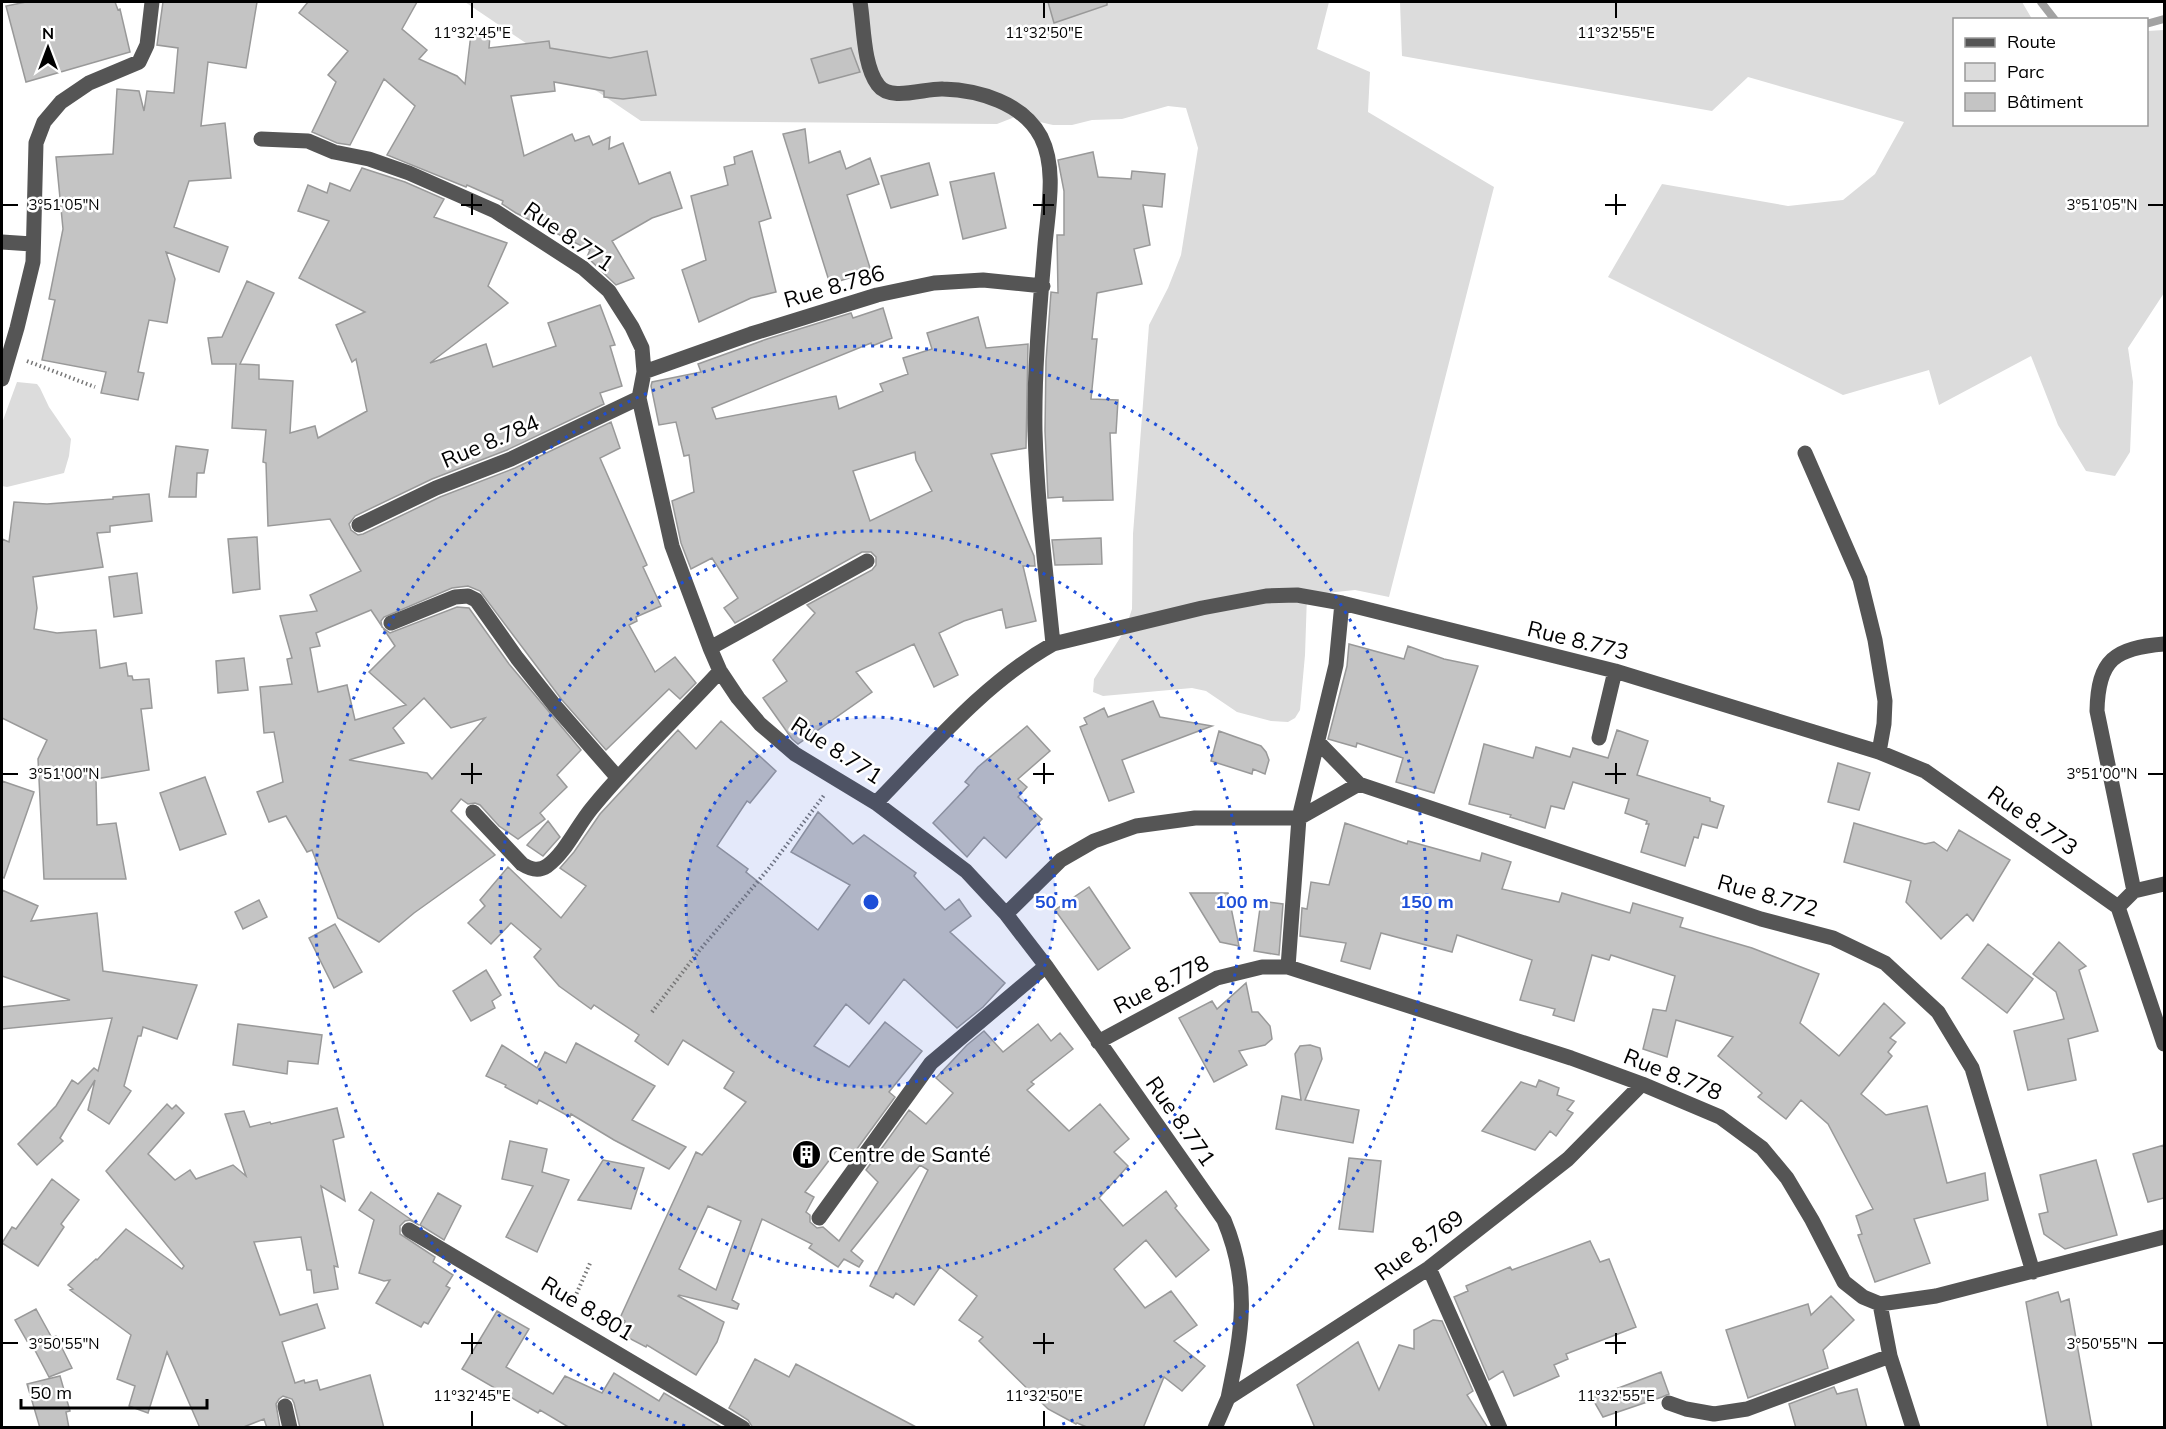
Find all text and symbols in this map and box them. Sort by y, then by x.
north arrow [18,18,78,78]
legend [1953,18,2148,126]
text: N [42,23,54,43]
text: 11°32'45"E [433,23,511,42]
text: 11°32'50"E [1005,23,1083,42]
text: 11°32'55"E [1577,23,1655,42]
text: Route [2007,30,2056,53]
text: Parc [2007,60,2045,83]
text: Bâtiment [2007,90,2083,113]
text: 3°51'05"N [29,195,99,214]
street label: Rue 8.771 [519,195,619,277]
text: 3°51'05"N [2067,195,2137,214]
street label: Rue 8.786 [780,258,888,314]
street label: Rue 8.784 [437,408,543,474]
street label: Rue 8.773 [1524,614,1632,666]
street label: Rue 8.771 [786,710,888,790]
text: 3°51'00"N [29,764,99,783]
text: 3°51'00"N [2067,764,2137,783]
street label: Rue 8.773 [1983,779,2083,861]
street label: Rue 8.772 [1714,867,1822,923]
text: 50 m [1035,890,1077,913]
text: 100 m [1215,890,1269,913]
text: 150 m [1400,890,1454,913]
centre of rings [861,892,881,912]
street label: Rue 8.778 [1109,948,1213,1020]
street label: Rue 8.778 [1620,1042,1726,1106]
street label: Rue 8.771 [1140,1071,1222,1171]
building icon: Centre de Santé [791,1138,823,1170]
place label: Centre de Santé [828,1140,991,1168]
street label: Rue 8.769 [1369,1203,1469,1287]
street label: Rue 8.801 [536,1269,640,1347]
text: 3°50'55"N [29,1334,99,1353]
text: 3°50'55"N [2067,1334,2137,1353]
scale bar [21,1372,207,1410]
text: 50 m [30,1381,72,1404]
text: 11°32'45"E [433,1386,511,1405]
text: 11°32'50"E [1005,1386,1083,1405]
text: 11°32'55"E [1577,1386,1655,1405]

